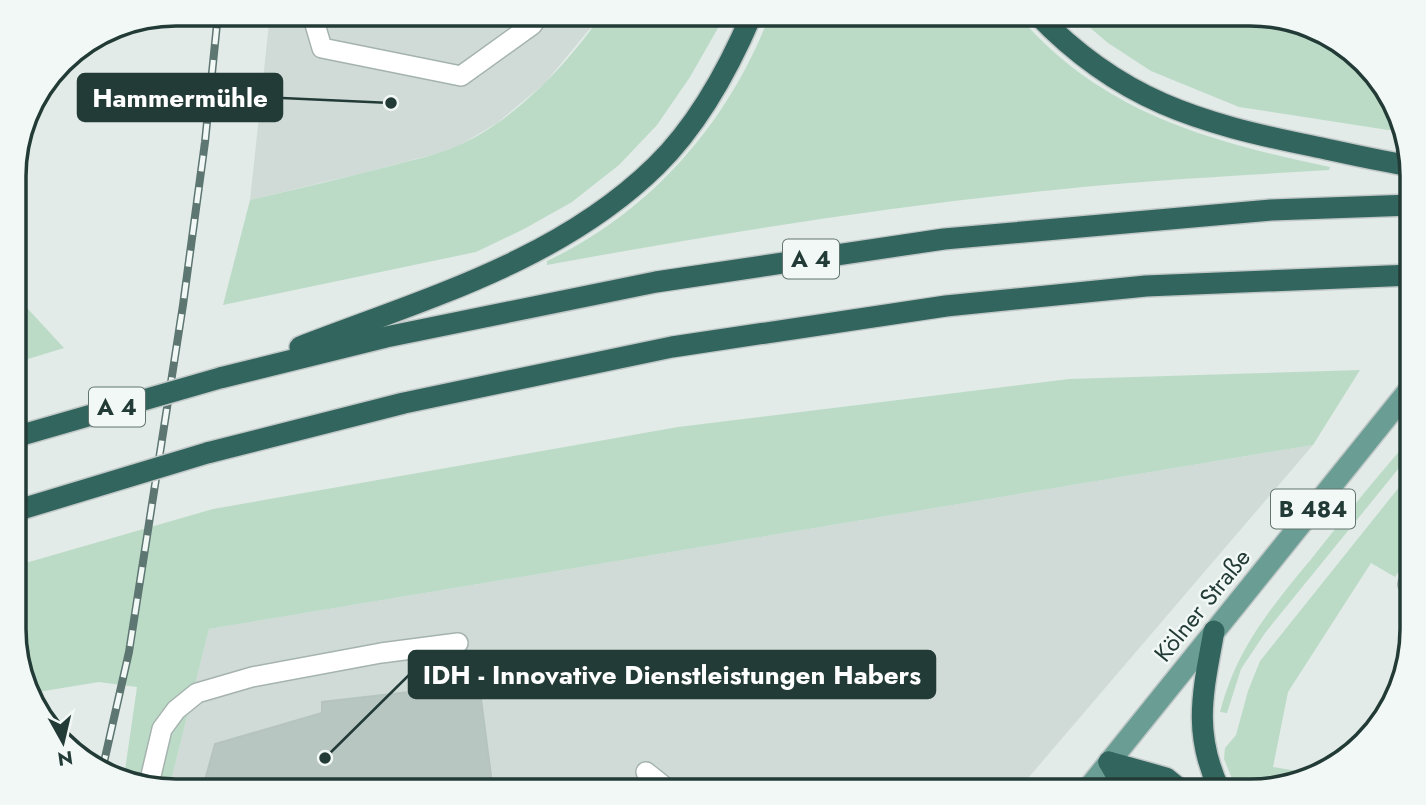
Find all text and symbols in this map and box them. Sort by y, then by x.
callout: Hammermühle [78,74,282,121]
text: Hammermühle [92,79,268,117]
road number: A 4 [783,240,839,278]
road number: A 4 [89,388,145,426]
road number: B 484 [1271,489,1355,528]
street label: Kölner Straße [1145,541,1259,669]
callout: IDH - Innovative Dienstleistungen Habers [409,651,935,698]
text: IDH - Innovative Dienstleistungen Habers [423,656,921,694]
north arrow [28,707,98,777]
text: N [56,744,75,773]

